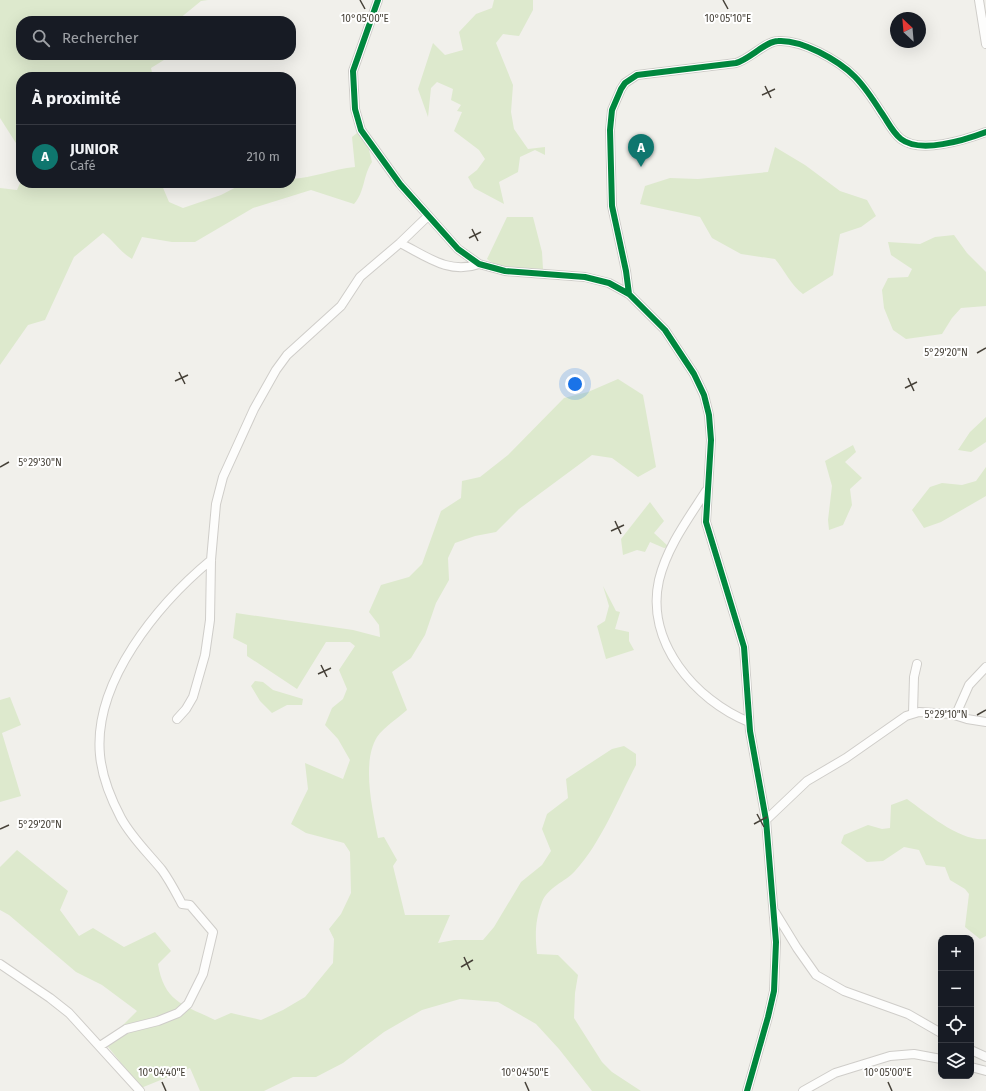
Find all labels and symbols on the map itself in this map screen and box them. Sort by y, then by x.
north arrow [890,12,926,48]
text: 10°05'00"E [341,13,389,25]
text: 10°05'10"E [705,13,751,25]
pin: A [628,134,654,167]
text: 5°29'20"N [924,347,968,359]
your location [565,374,585,394]
text: 5°29'30"N [18,457,62,469]
text: 5°29'10"N [924,709,968,721]
text: 5°29'20"N [18,819,62,831]
text: 10°04'40"E [138,1067,186,1079]
text: 10°04'50"E [501,1067,549,1079]
text: 10°05'00"E [864,1067,912,1079]

